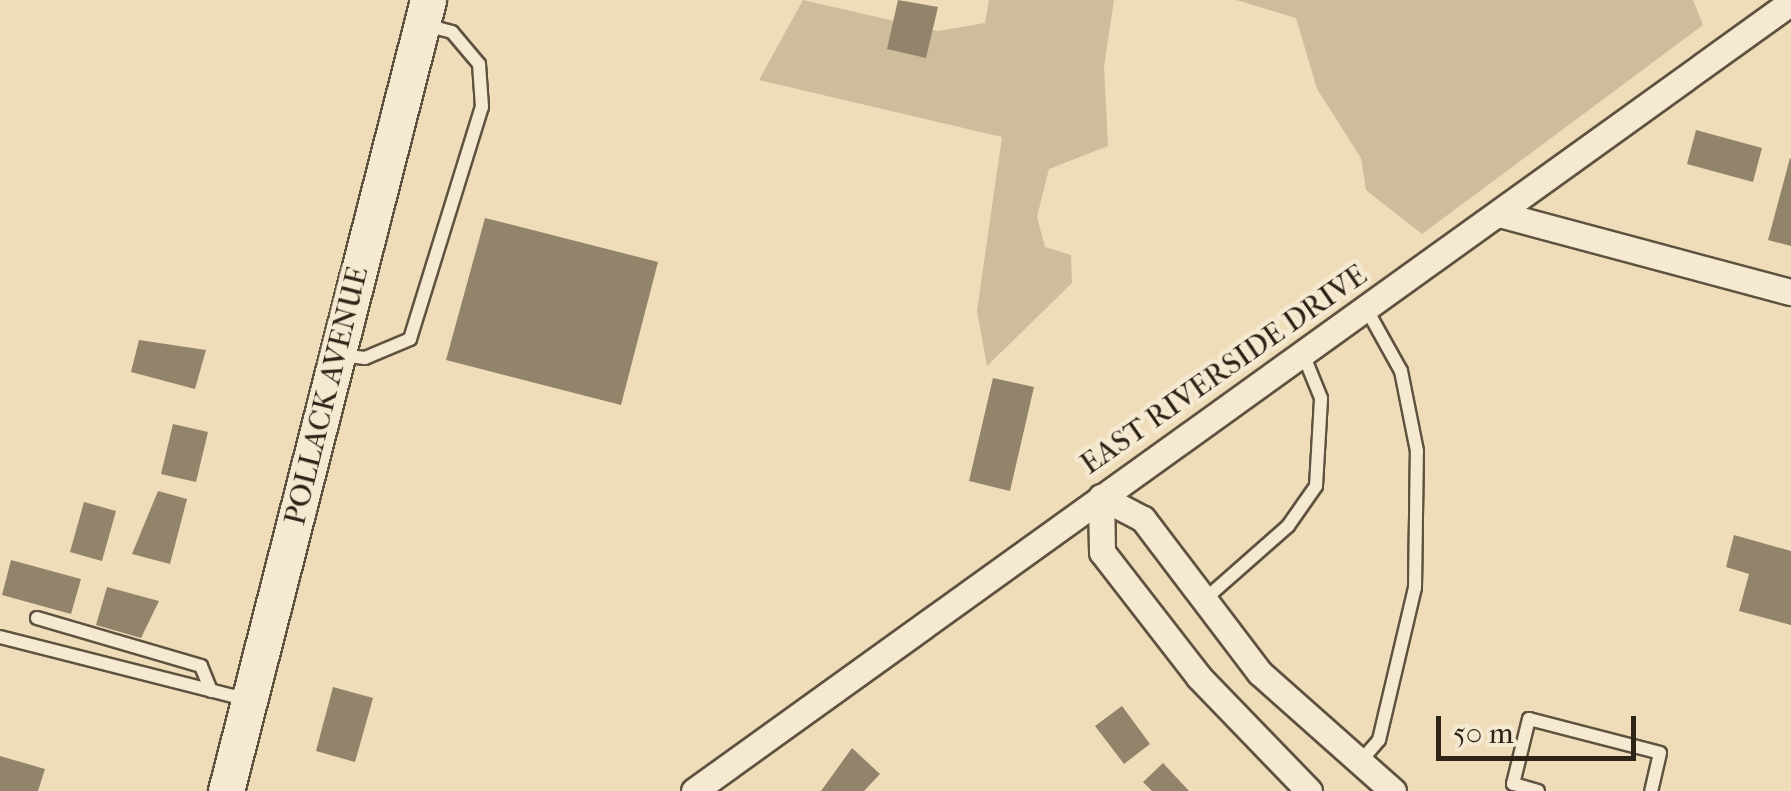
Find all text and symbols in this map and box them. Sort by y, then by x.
street label: EAST RIVERSIDE DRIVE [1074,257,1374,483]
street label: POLLACK AVENUE [277,263,377,529]
scale bar [1441,696,1641,758]
text: 50 m [1453,716,1514,751]

